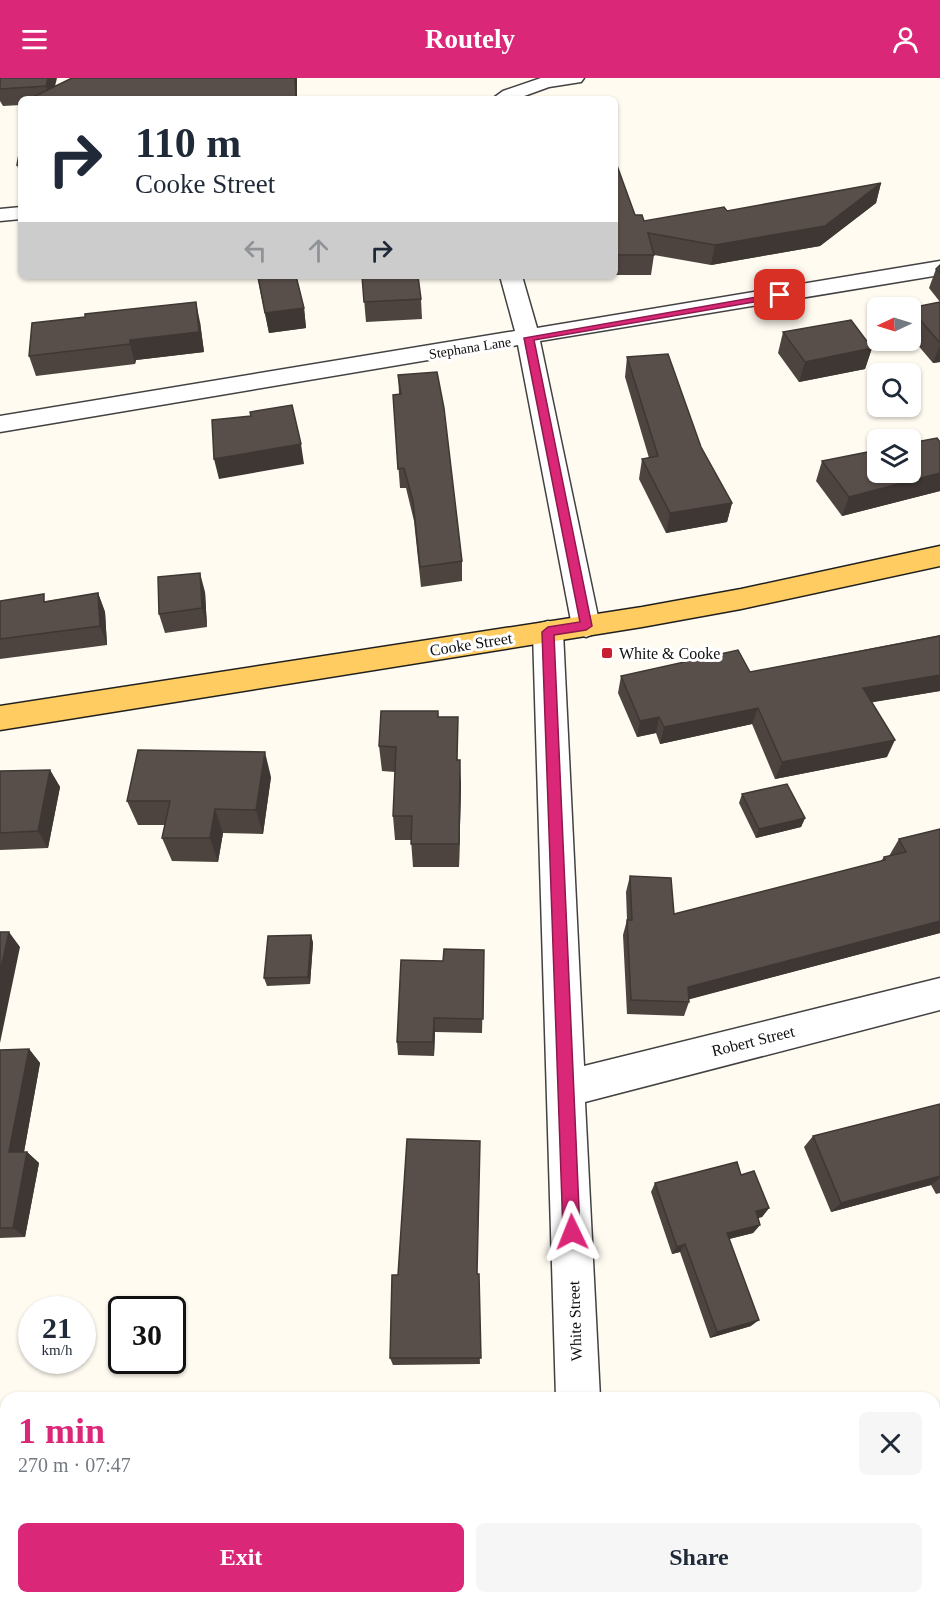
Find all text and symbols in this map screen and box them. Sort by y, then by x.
icon: menu [18,23,51,56]
icon: person [889,23,922,56]
text: Routely [425,24,515,54]
icon: right [36,120,114,198]
text: 110 m [135,120,241,166]
text: Cooke Street [135,169,275,199]
icon: left [239,234,272,267]
icon: ahead [302,234,335,267]
icon: right [365,234,398,267]
pin [754,269,805,320]
icon: arrive [763,278,796,311]
north arrow [867,297,921,351]
map controls [867,297,921,483]
street label: Stephana Lane [428,334,512,362]
button: search [867,363,921,417]
button: layers [867,429,921,483]
street label: Cooke Street [429,629,514,659]
place label: White & Cooke [619,645,720,662]
marker: White & Cooke [600,646,614,660]
street label: Robert Street [710,1022,797,1060]
position arrow [540,1200,604,1264]
street label: White Street [565,1280,585,1361]
speed limit sign: 30 [108,1296,186,1374]
text: 21 [42,1311,72,1344]
text: km/h [42,1342,72,1358]
text: 1 min [18,1411,105,1451]
button: close [859,1412,922,1475]
text: 270 m · 07:47 [18,1454,131,1476]
button: Exit [18,1523,464,1592]
button: Share [476,1523,922,1592]

